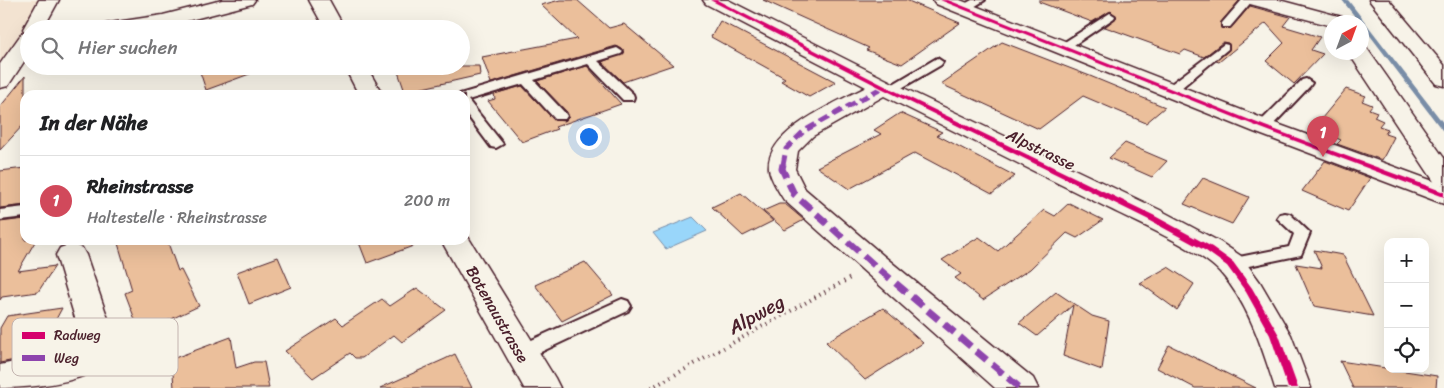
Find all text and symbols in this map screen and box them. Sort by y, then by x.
north arrow [1324,15,1369,60]
search box [20,20,470,75]
text: Hier suchen [78,31,178,64]
icon: search [38,34,66,62]
text: In der Nähe [40,104,148,142]
pin: 1 [1307,116,1339,157]
street label: Alpstrasse [1000,120,1080,179]
your location [576,124,602,150]
text: Rheinstrasse [87,170,193,203]
text: 1 [53,186,59,215]
text: 200 m [404,186,450,215]
text: Haltestelle · Rheinstrasse [87,203,267,232]
map controls [1384,238,1429,373]
button: + [1384,238,1429,283]
street label: Botenaustrasse [458,260,537,369]
button: − [1384,283,1429,328]
street label: Alpweg [721,285,791,344]
legend [12,318,178,376]
text: Radweg [54,323,101,348]
button: locate [1384,328,1429,373]
text: Weg [54,346,79,371]

